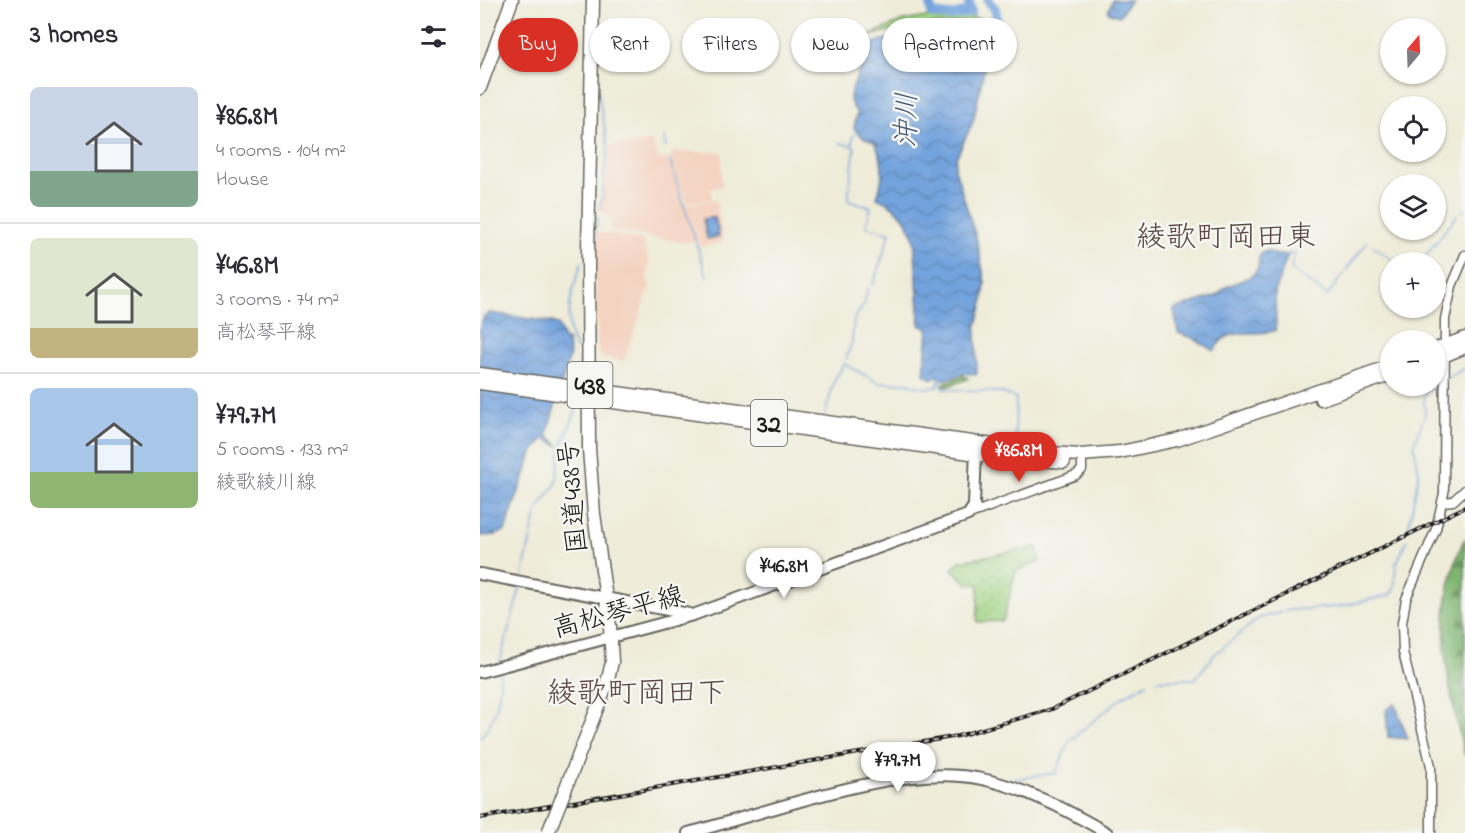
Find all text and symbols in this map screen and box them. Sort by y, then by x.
text: 3 homes [30,17,118,55]
chip: Buy [498,18,578,72]
chip: Rent [590,18,670,72]
chip: Filters [682,18,779,72]
chip: New [791,18,870,72]
chip: Apartment [882,18,1017,72]
north arrow [1380,18,1446,84]
map controls [1380,18,1446,396]
icon: filters [417,20,450,53]
water label: 沖川 [888,92,929,148]
button: locate [1380,96,1446,162]
text: ¥86.8M [216,99,278,137]
icon: home [78,111,150,183]
text: 4 rooms · 104 m² [216,137,346,166]
text: House [216,166,269,195]
button: layers [1380,174,1446,240]
district label: 綾歌町岡田東 [1136,217,1316,261]
text: ¥46.8M [216,248,279,286]
button: + [1380,252,1446,318]
icon: home [78,262,150,334]
text: 3 rooms · 74 m² [216,286,339,315]
text: 高松琴平線 [216,319,316,348]
button: − [1380,330,1446,396]
road number: 438 [568,362,612,408]
text: ¥79.7M [216,398,276,436]
road number: 32 [751,400,787,446]
icon: home [78,412,150,484]
pin: ¥86.8M [970,432,1068,483]
text: 5 rooms · 133 m² [216,436,349,465]
text: ¥86.8M [995,437,1043,466]
street label: 国道438号 [550,439,599,555]
text: 綾歌綾川線 [216,469,316,498]
pin: ¥46.8M [735,548,833,599]
text: ¥46.8M [760,553,808,582]
street label: 高松琴平線 [548,577,689,650]
district label: 綾歌町岡田下 [547,673,727,717]
pin: ¥79.7M [849,742,947,793]
text: ¥79.7M [875,747,921,776]

